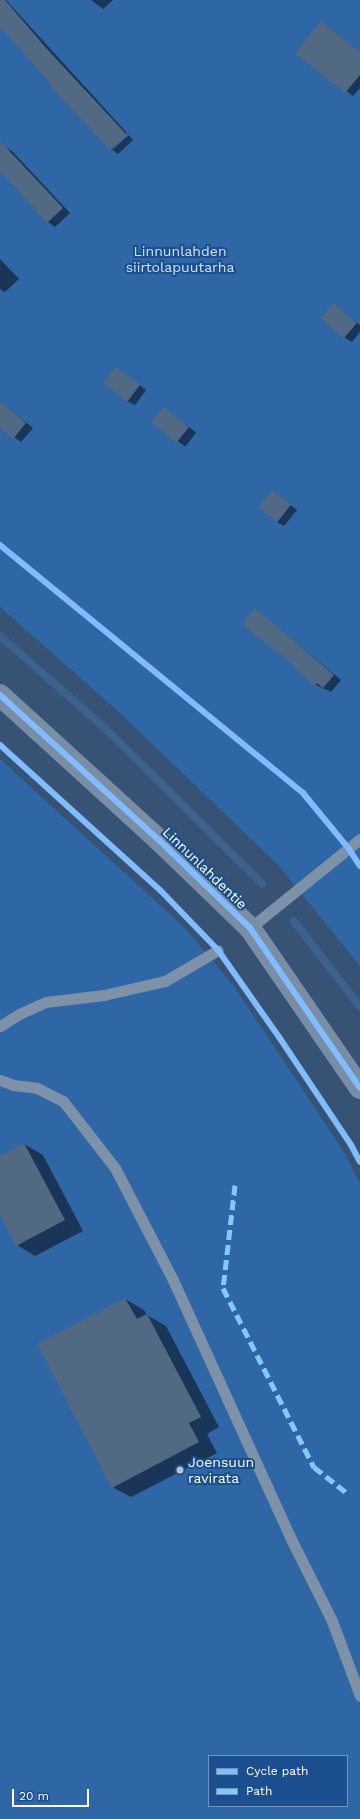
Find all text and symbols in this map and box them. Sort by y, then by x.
park label: Linnunlahden siirtolapuutarha [126,243,234,276]
street label: Linnunlahdentie [159,824,251,912]
place label: Joensuun ravirata [188,1454,254,1486]
marker: Joensuun ravirata [175,1465,185,1475]
legend [208,1755,348,1807]
text: Cycle path [246,1764,308,1778]
scale bar [14,1781,91,1807]
text: Path [246,1784,272,1798]
text: 20 m [19,1789,49,1803]

